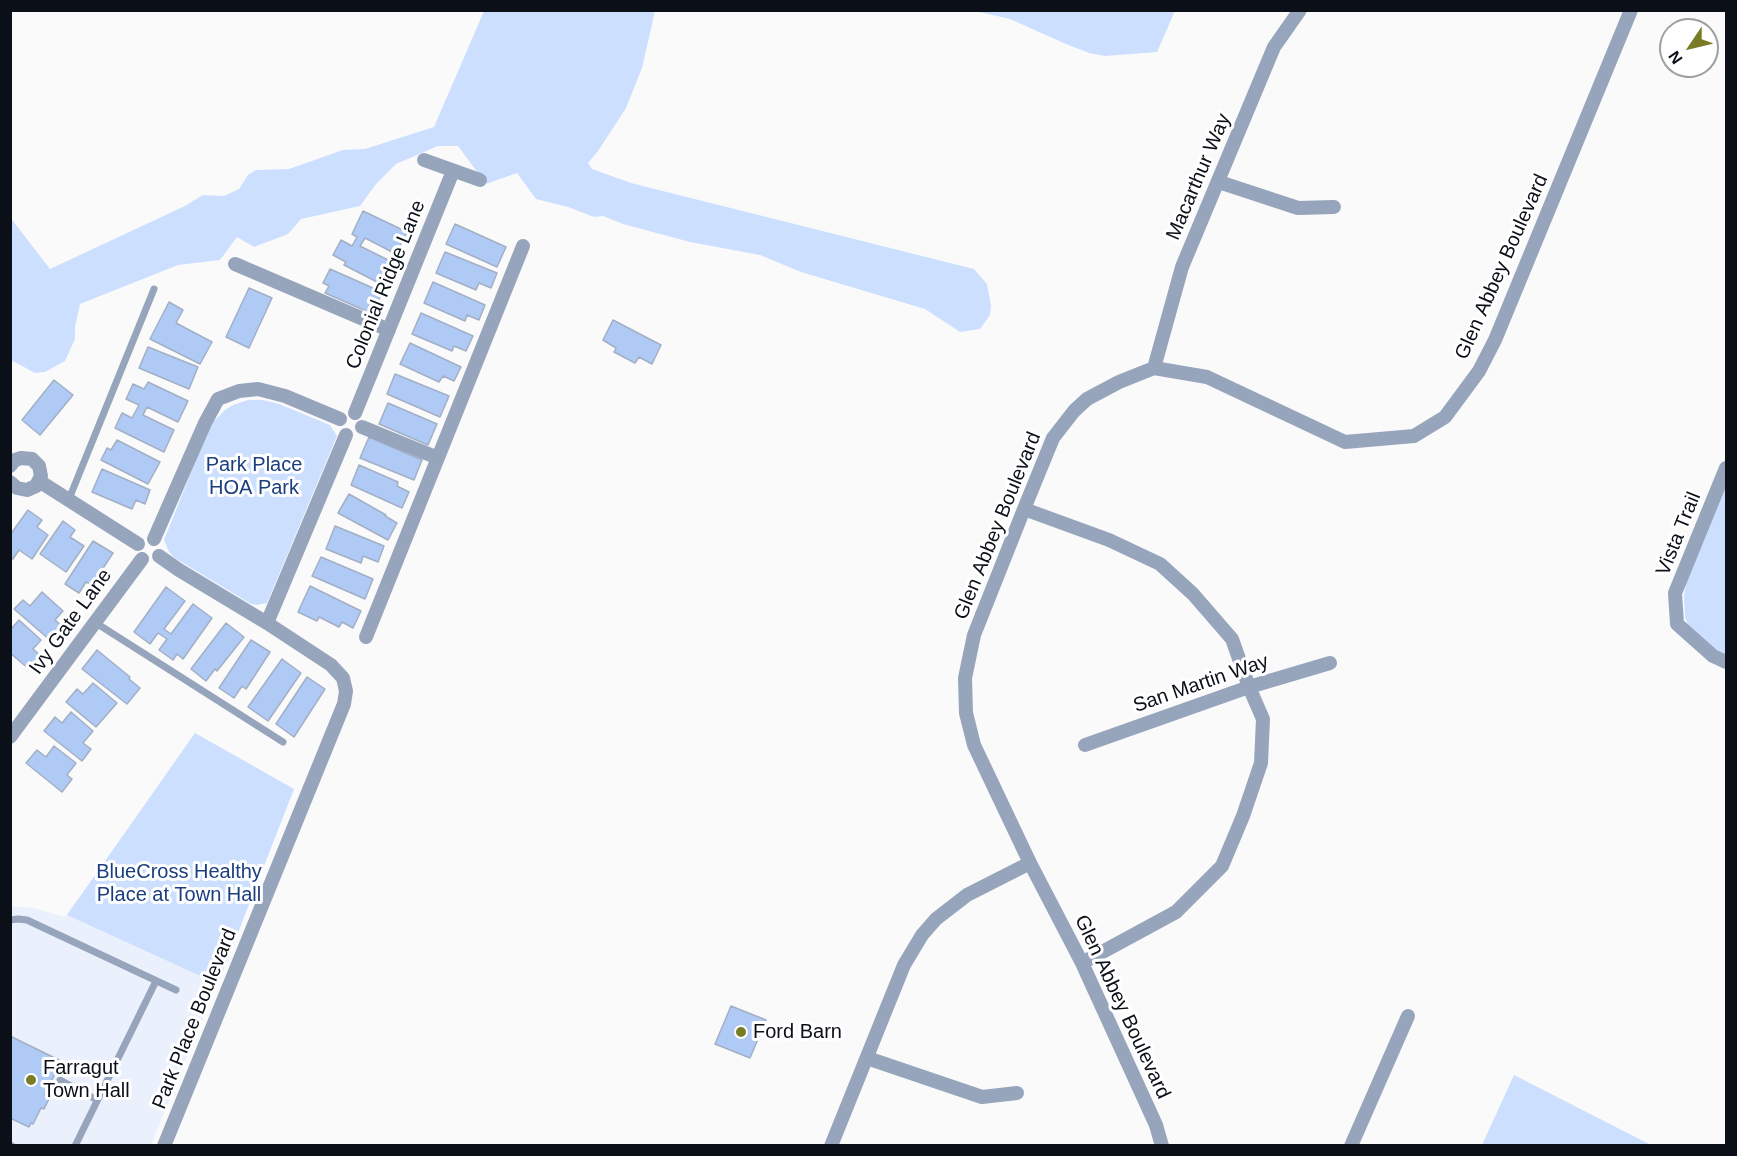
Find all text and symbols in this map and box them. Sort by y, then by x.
north arrow [1659,18,1719,78]
text: N [1665,48,1686,67]
street label: Macarthur Way [1162,110,1236,244]
street label: Glen Abbey Boulevard [1450,171,1554,363]
street label: Colonial Ridge Lane [341,197,431,373]
street label: Glen Abbey Boulevard [949,429,1047,623]
park label: Park Place HOA Park [206,453,302,500]
street label: Vista Trail [1651,489,1707,579]
street label: Ivy Gate Lane [25,565,117,679]
street label: San Martin Way [1130,650,1272,718]
park label: BlueCross Healthy Place at Town Hall [96,860,262,907]
street label: Glen Abbey Boulevard [1069,911,1175,1103]
street label: Park Place Boulevard [148,925,242,1113]
place label: Ford Barn [753,1020,842,1044]
marker: Ford Barn [734,1025,748,1039]
place label: Farragut Town Hall [43,1056,130,1103]
marker: Farragut Town Hall [24,1073,38,1087]

